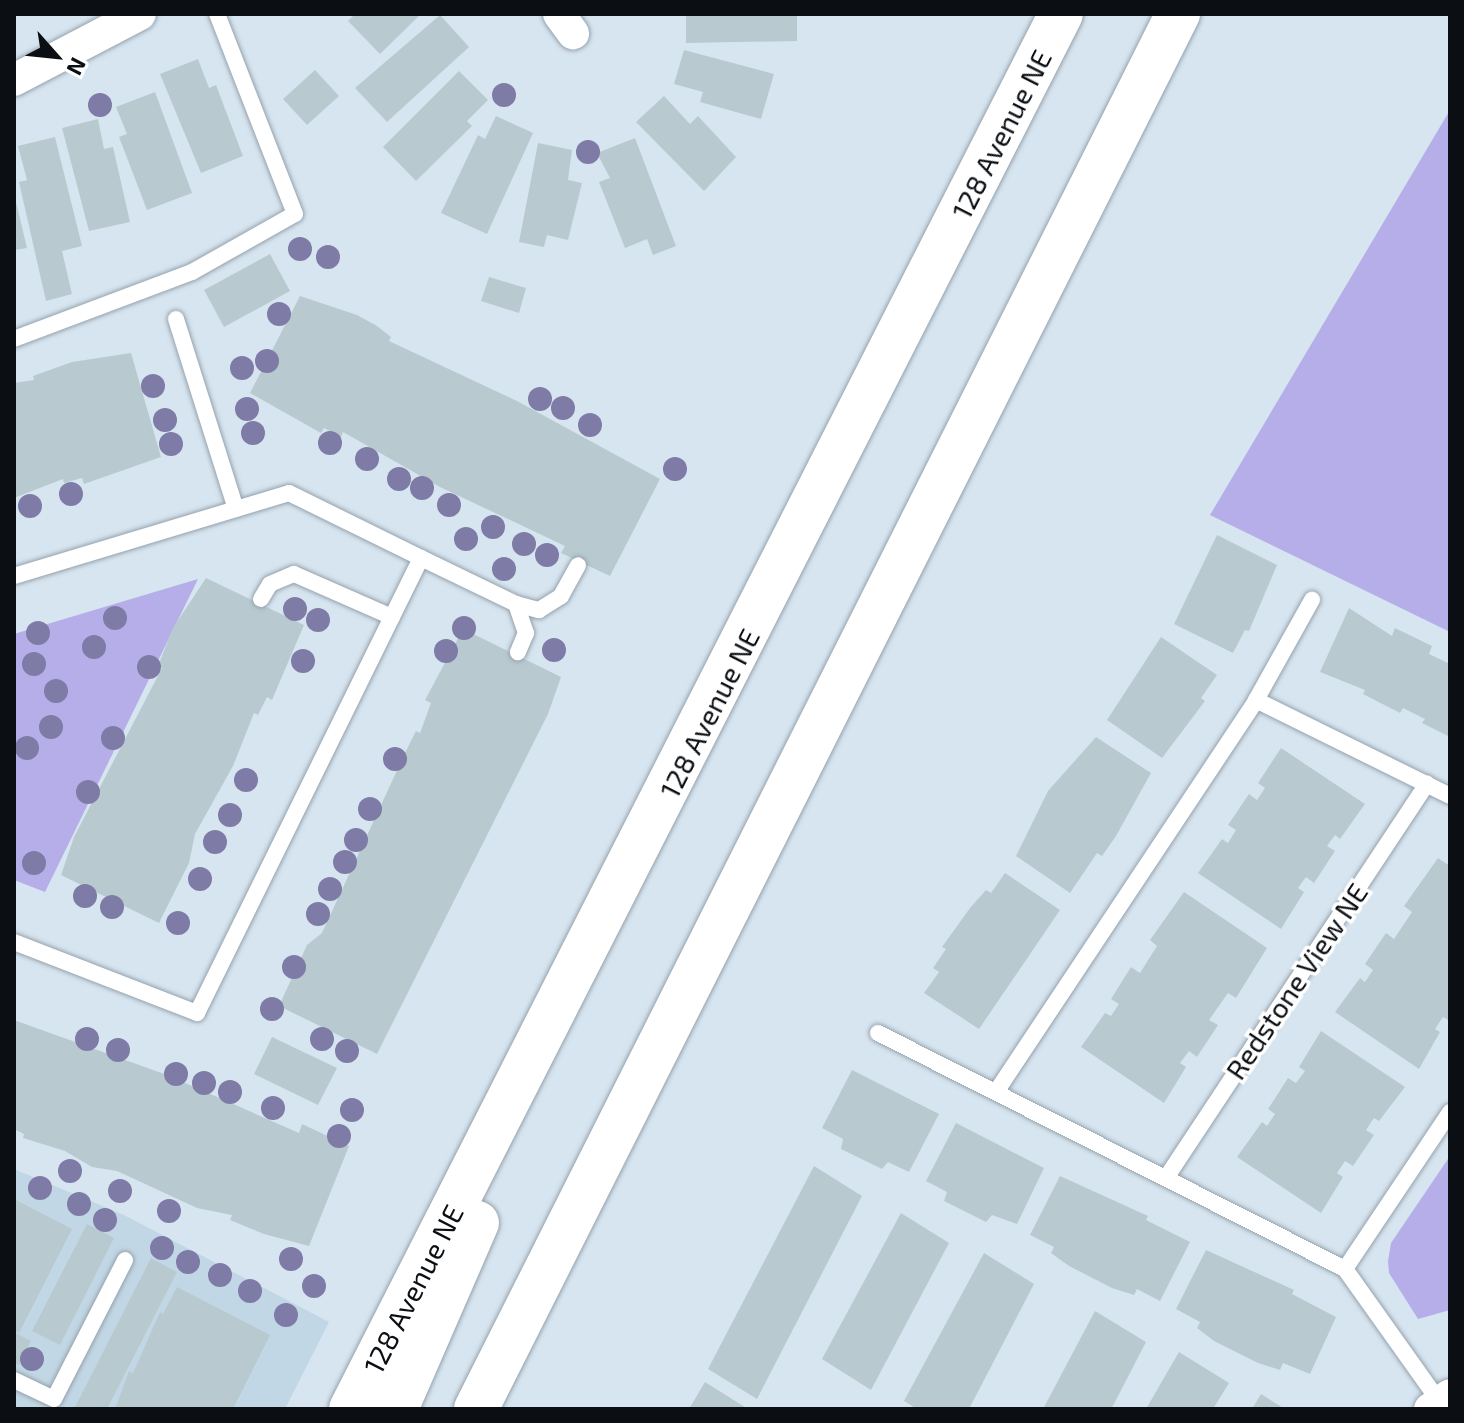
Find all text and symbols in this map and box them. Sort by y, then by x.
north arrow [16,16,96,96]
street label: 128 Avenue NE [944,44,1058,224]
text: N [62,54,93,80]
street label: 128 Avenue NE [652,623,766,803]
street label: Redstone View NE [1218,876,1374,1086]
street label: 128 Avenue NE [356,1199,470,1379]

